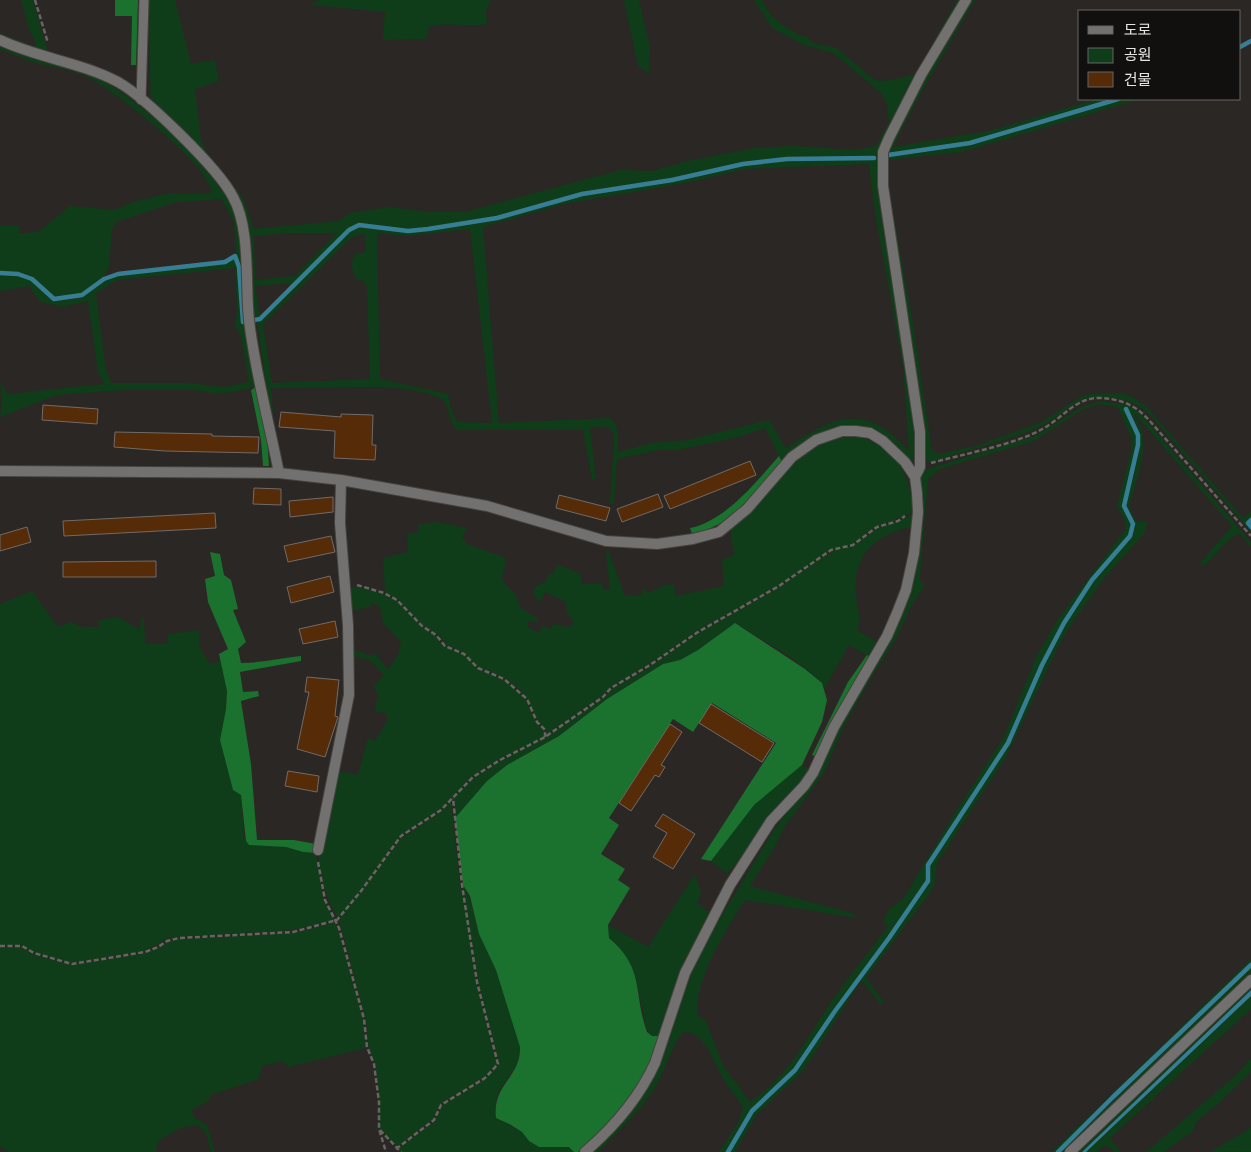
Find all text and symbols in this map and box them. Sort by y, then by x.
legend [1078,10,1241,100]
text: 도로 [1124,21,1152,39]
text: 공원 [1124,46,1152,64]
text: 건물 [1124,71,1152,89]

